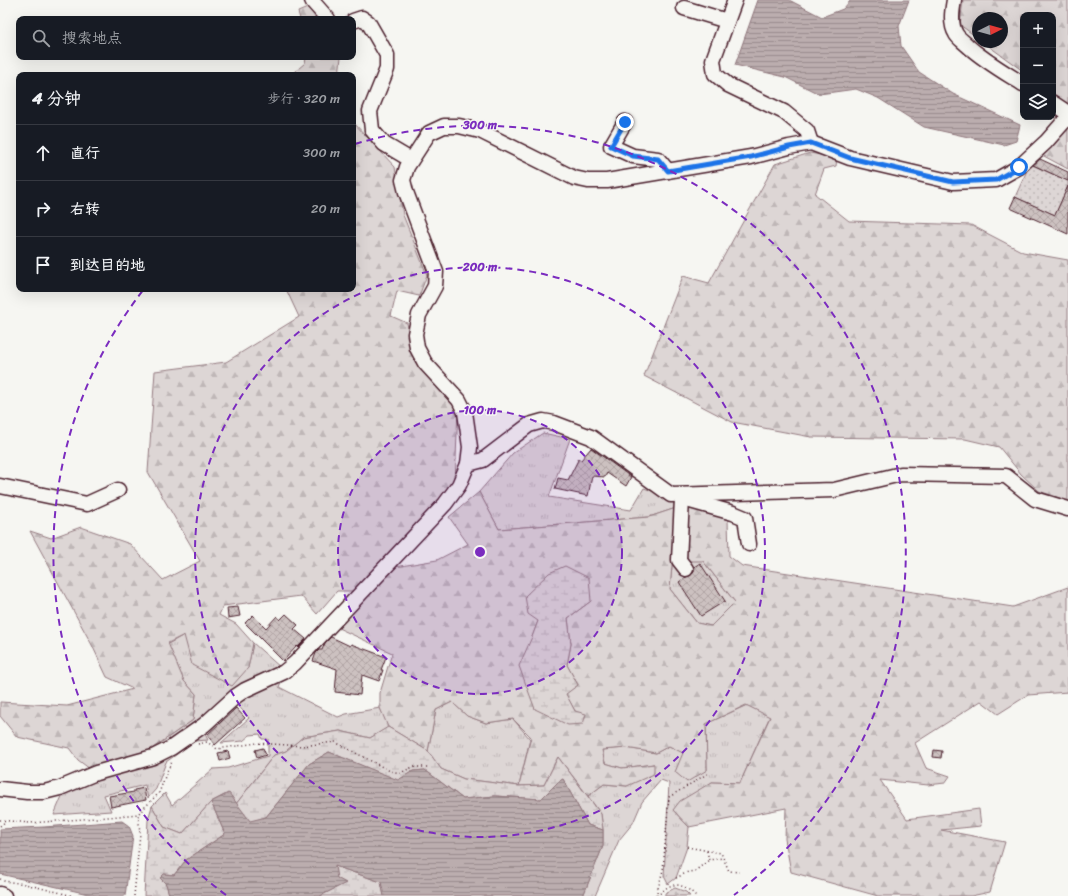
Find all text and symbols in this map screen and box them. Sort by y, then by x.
north arrow [972,12,1008,48]
map controls [1020,12,1056,120]
button: + [1020,12,1056,48]
search box [16,16,356,60]
text: 搜索地点 [62,25,122,51]
icon: search [30,27,52,49]
button: − [1020,48,1056,84]
text: 4 分钟 [32,83,81,113]
button: layers [1020,84,1056,120]
text: 步行 · 320 m [268,87,340,110]
route end [616,113,634,131]
text: 300 m [462,114,498,136]
text: 直行 [70,140,100,166]
text: 300 m [303,141,340,164]
icon: ahead [32,142,54,164]
route start [1010,158,1028,176]
text: 右转 [70,196,100,222]
text: 20 m [311,197,340,220]
icon: right [32,198,54,220]
text: 到达目的地 [70,252,145,278]
icon: arrive [32,254,54,276]
text: 200 m [462,256,498,278]
text: 100 m [464,399,497,421]
centre of rings [473,545,487,559]

